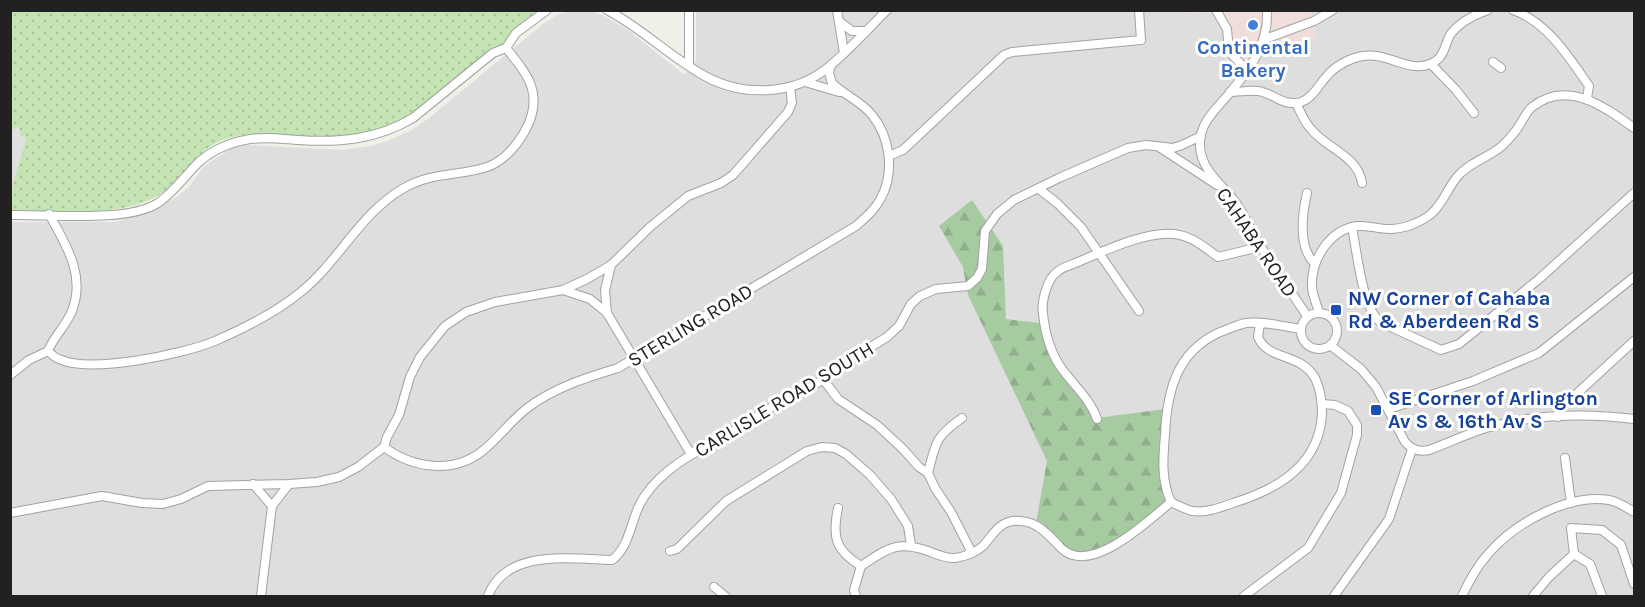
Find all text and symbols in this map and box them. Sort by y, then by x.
marker: Continental Bakery [1246,18,1260,32]
place label: Continental Bakery [1197,36,1309,82]
street label: CAHABA ROAD [1212,183,1302,301]
street label: STERLING ROAD [624,279,757,372]
place label: NW Corner of Cahaba Rd & Aberdeen Rd S [1348,287,1550,333]
marker: NW Corner of Cahaba Rd & Aberdeen Rd S [1329,303,1343,317]
street label: CARLISLE ROAD SOUTH [691,337,878,462]
place label: SE Corner of Arlington Av S & 16th Av S [1388,387,1598,433]
marker: SE Corner of Arlington Av S & 16th Av S [1369,403,1383,417]

